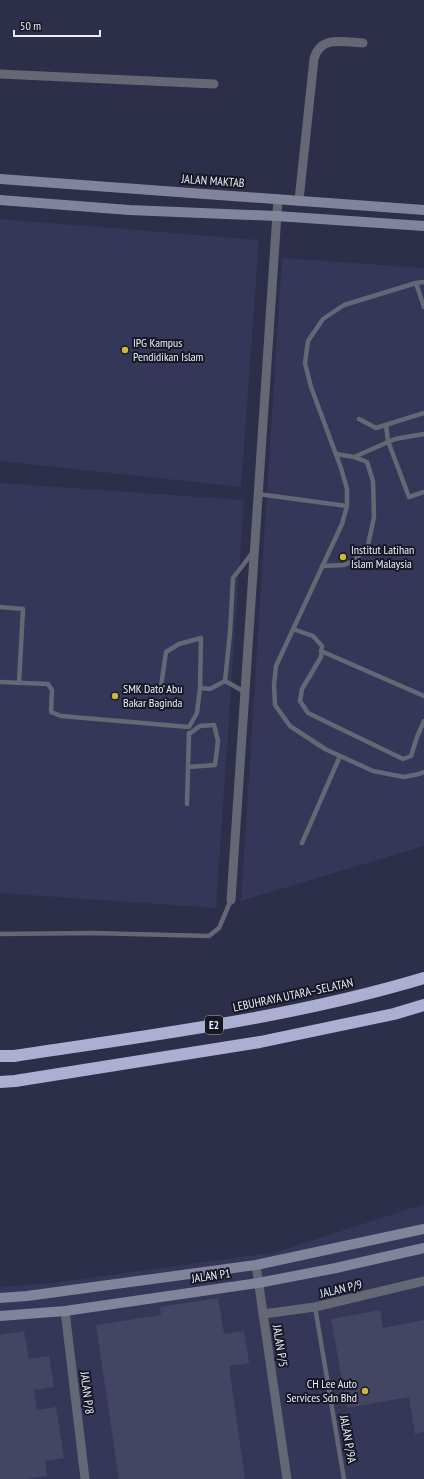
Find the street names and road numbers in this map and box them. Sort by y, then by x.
street label: JALAN MAKTAB [180,171,245,190]
street label: LEBUHRAYA UTARA–SELATAN [231,974,354,1015]
road number: E2 [205,1016,223,1034]
street label: JALAN P1 [190,1265,231,1286]
street label: JALAN P/9 [317,1276,363,1301]
street label: JALAN P/5 [270,1323,291,1368]
street label: JALAN P/8 [77,1370,98,1415]
street label: JALAN P/9A [337,1413,360,1464]

